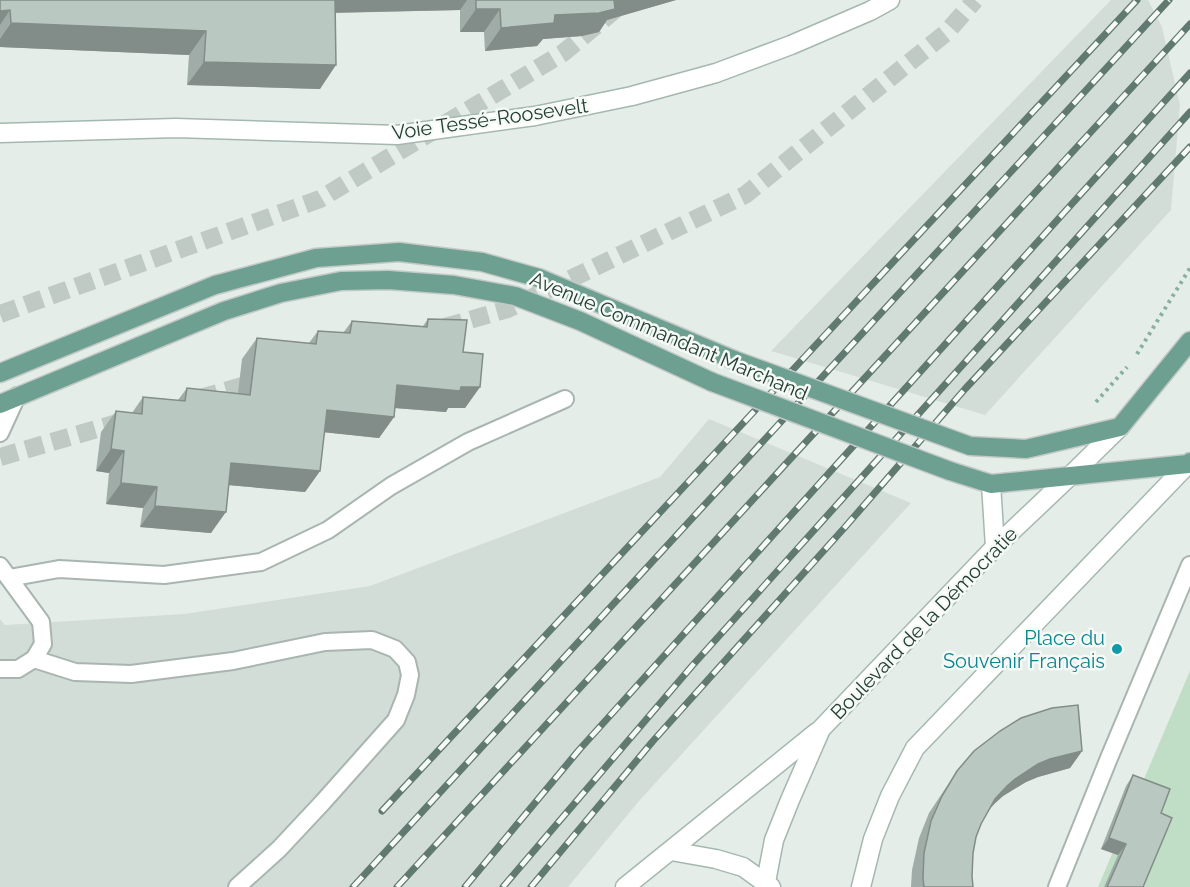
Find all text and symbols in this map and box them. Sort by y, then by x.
street label: Voie Tessé-Roosevelt [390,93,590,145]
street label: Avenue Commandant Marchand [526,266,812,406]
street label: Boulevard de la Démocratie [826,522,1022,724]
place label: Place du Souvenir Français [943,626,1105,673]
marker: Place du Souvenir Français [1110,642,1124,656]

